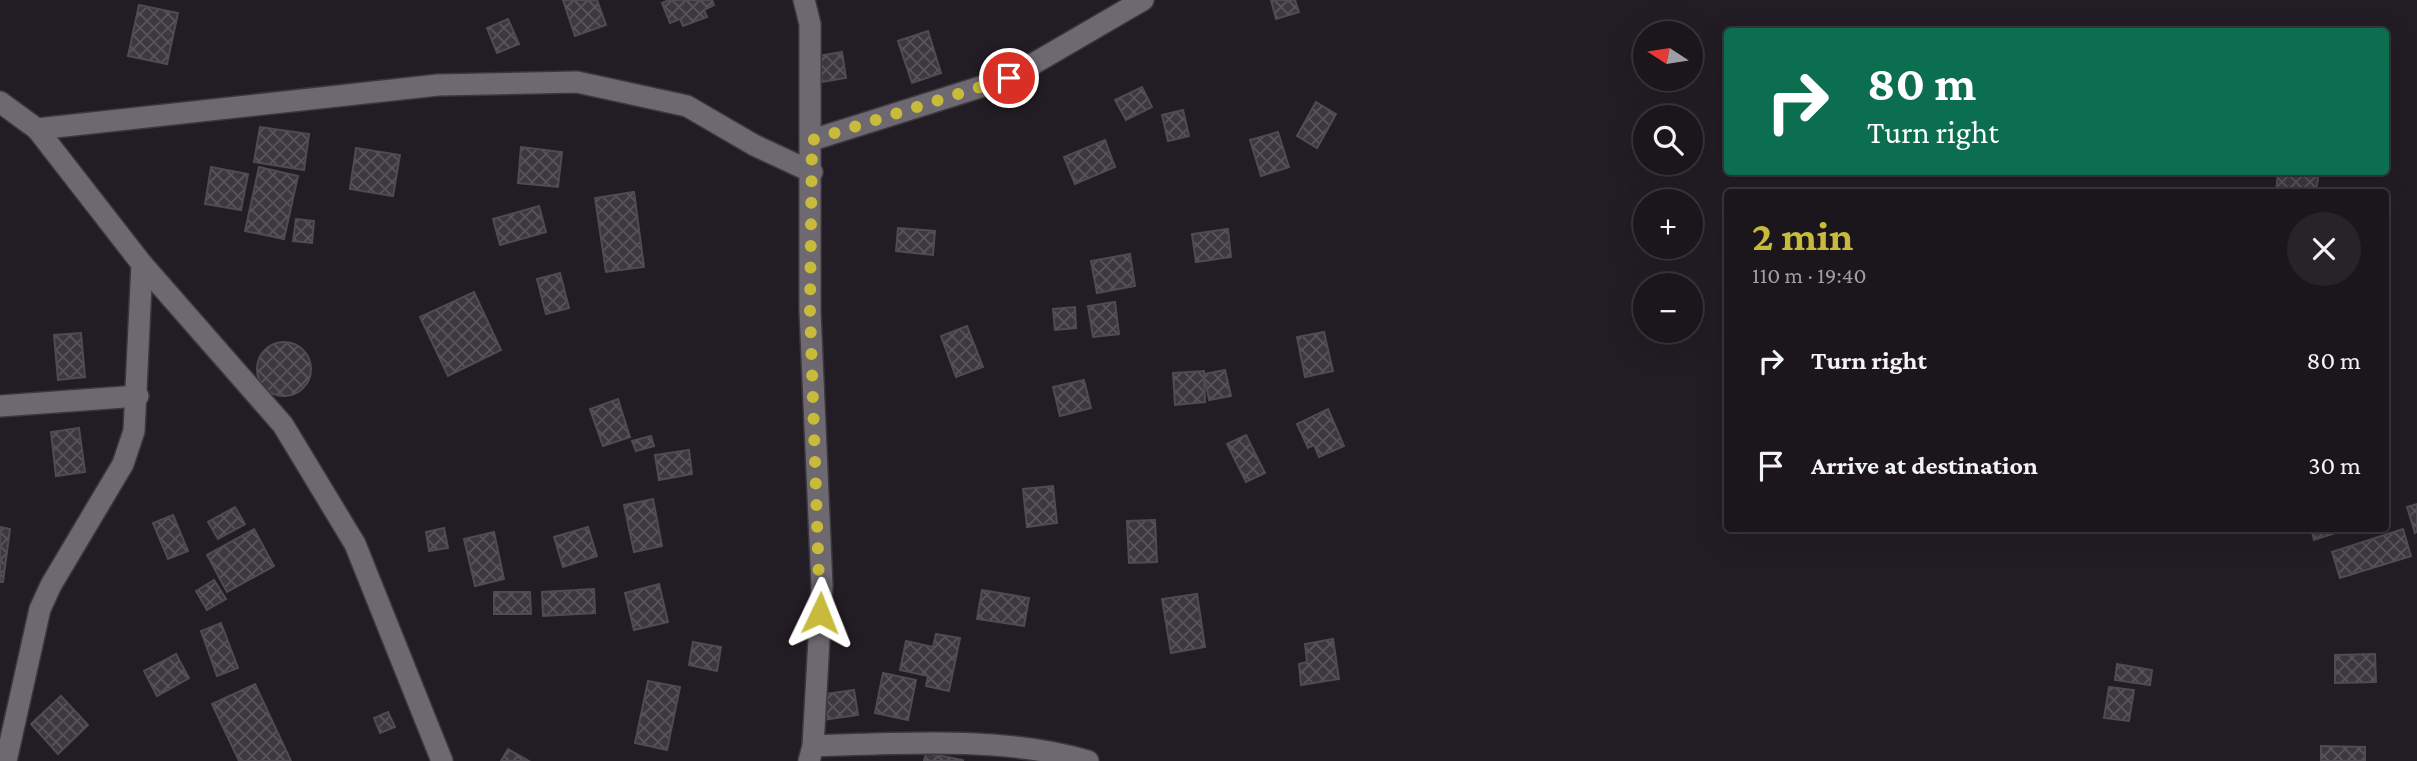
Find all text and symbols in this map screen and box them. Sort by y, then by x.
north arrow [1633,21,1703,91]
map controls [1633,21,1703,343]
pin [979,48,1039,108]
icon: right [1752,56,1843,147]
text: 80 m [1867,56,1976,111]
icon: arrive [990,59,1028,97]
button: search [1633,105,1703,175]
text: Turn right [1867,114,1999,150]
button: + [1633,189,1703,259]
text: 2 min [1752,212,1853,259]
button: close [2287,212,2361,286]
text: 110 m · 19:40 [1752,262,1867,288]
button: − [1633,273,1703,343]
icon: right [1752,342,1790,380]
text: Turn right [1811,346,1927,375]
text: 80 m [2307,346,2361,375]
icon: arrive [1752,447,1790,485]
text: Arrive at destination [1811,451,2038,480]
text: 30 m [2308,451,2361,480]
position arrow [783,576,857,650]

